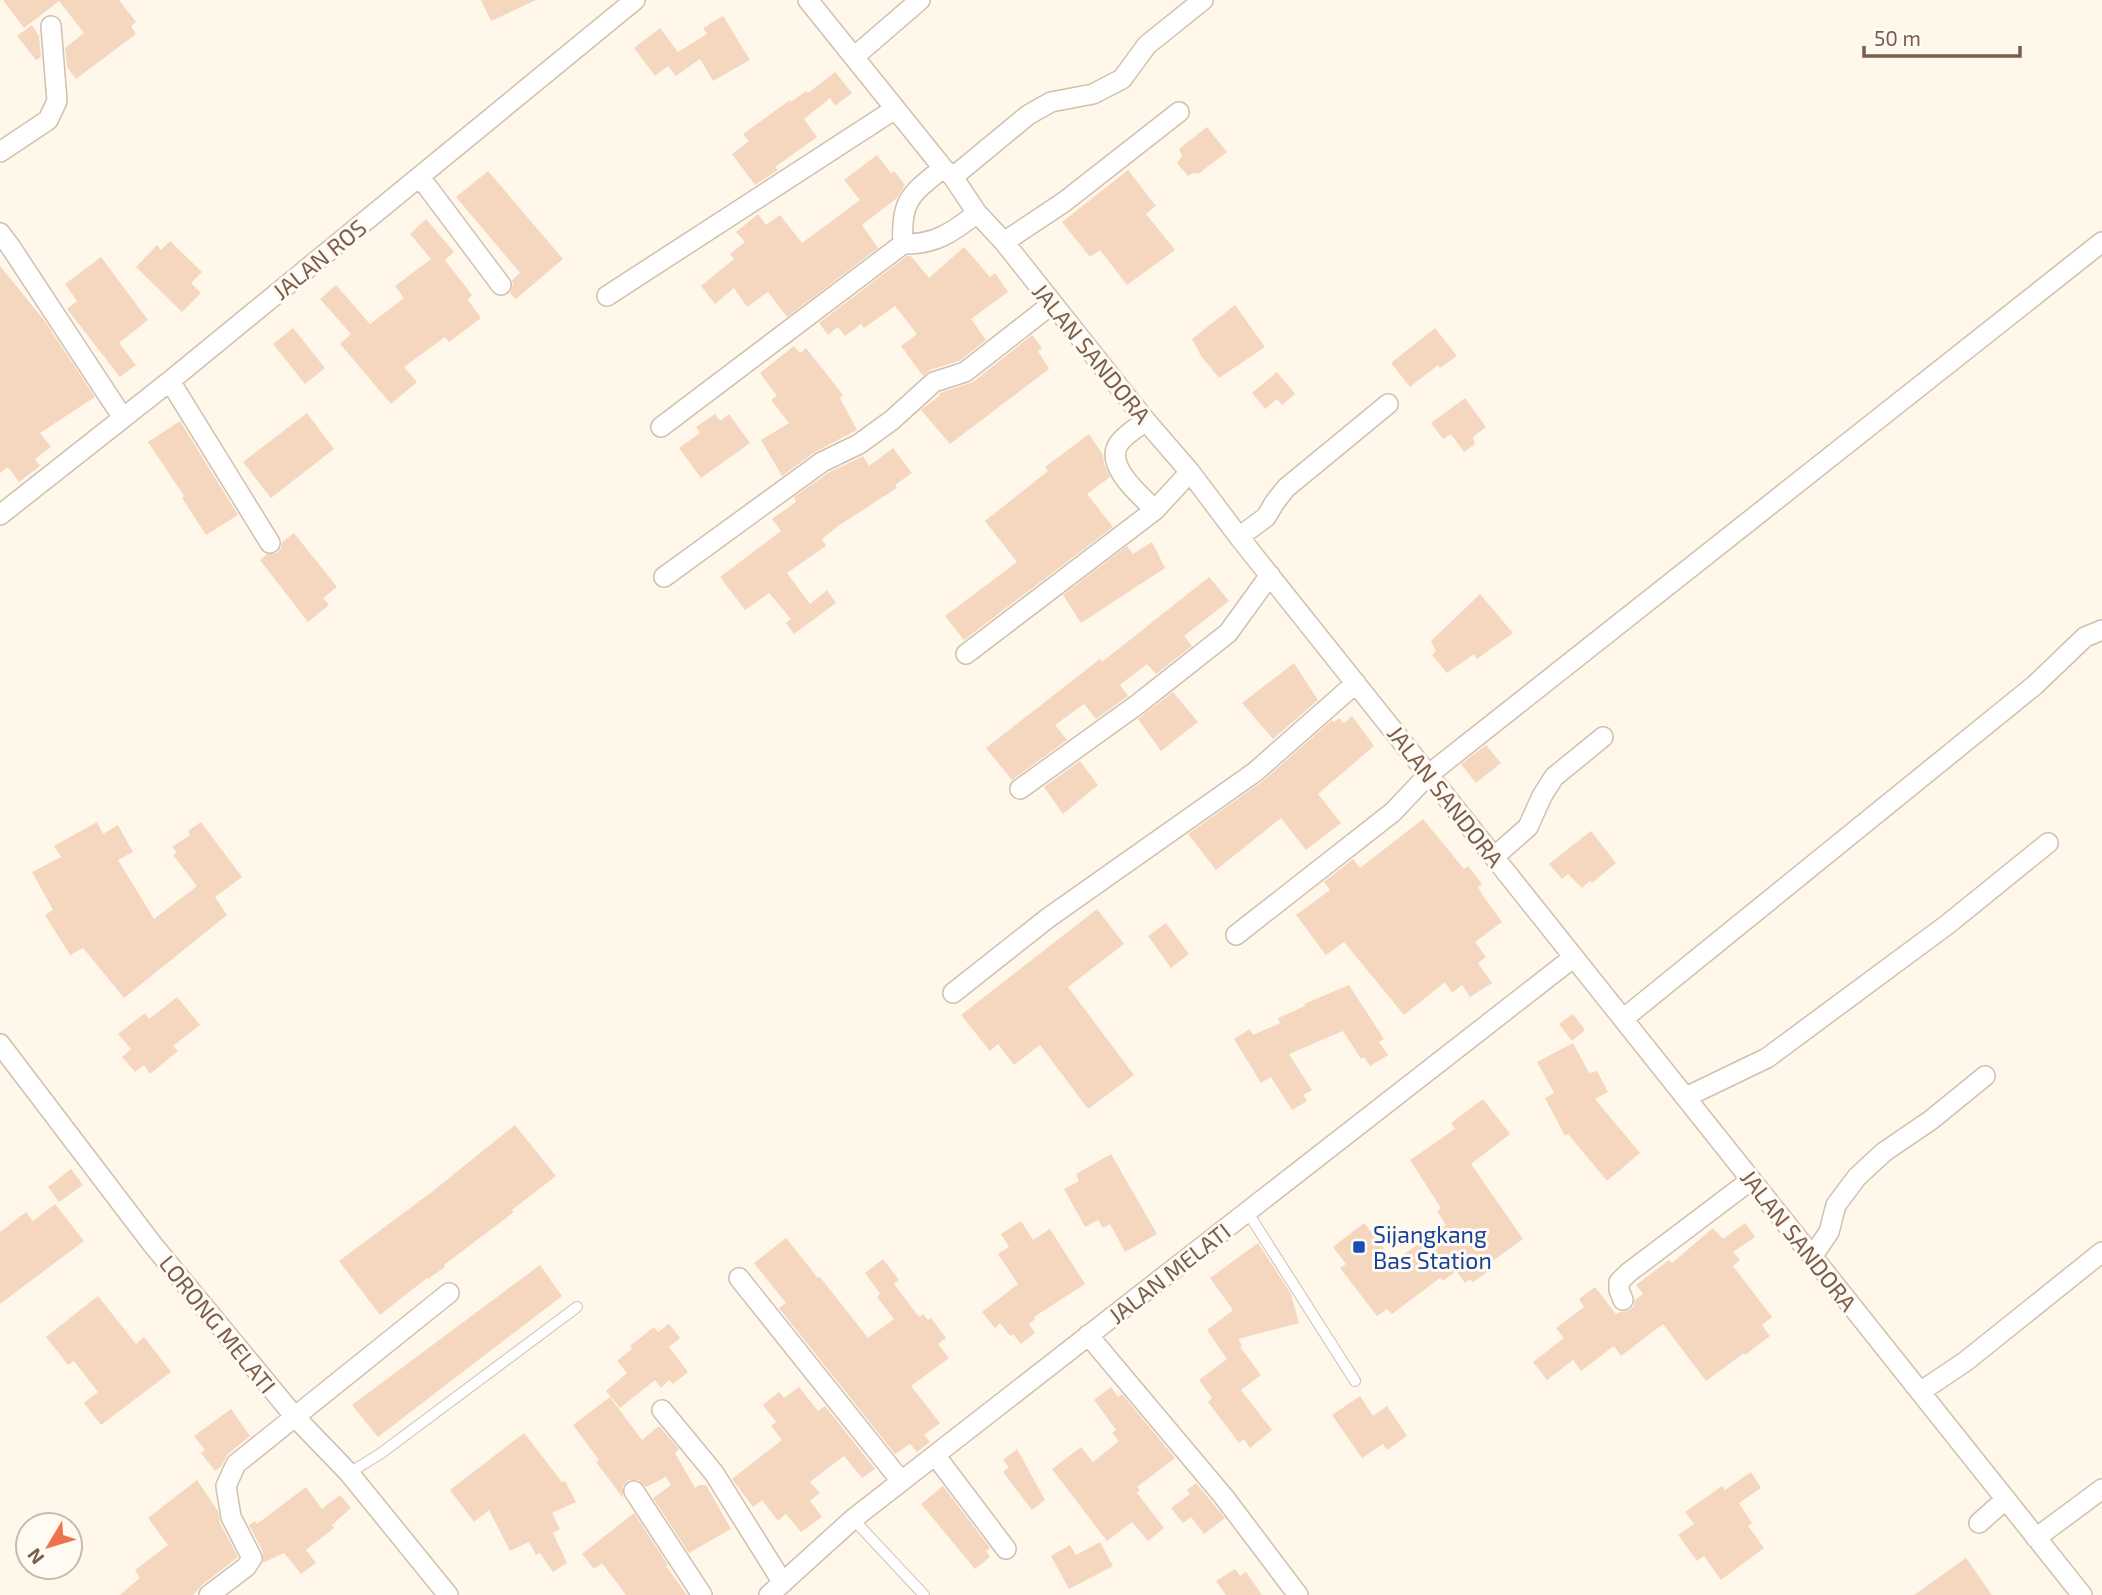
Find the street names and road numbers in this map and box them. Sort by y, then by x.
street label: JALAN ROS [267,213,371,305]
street label: JALAN SANDORA [1027,277,1157,429]
street label: JALAN SANDORA [1382,720,1510,873]
street label: JALAN SANDORA [1735,1164,1863,1317]
street label: JALAN MELATI [1103,1217,1235,1329]
street label: LORONG MELATI [154,1249,282,1399]

